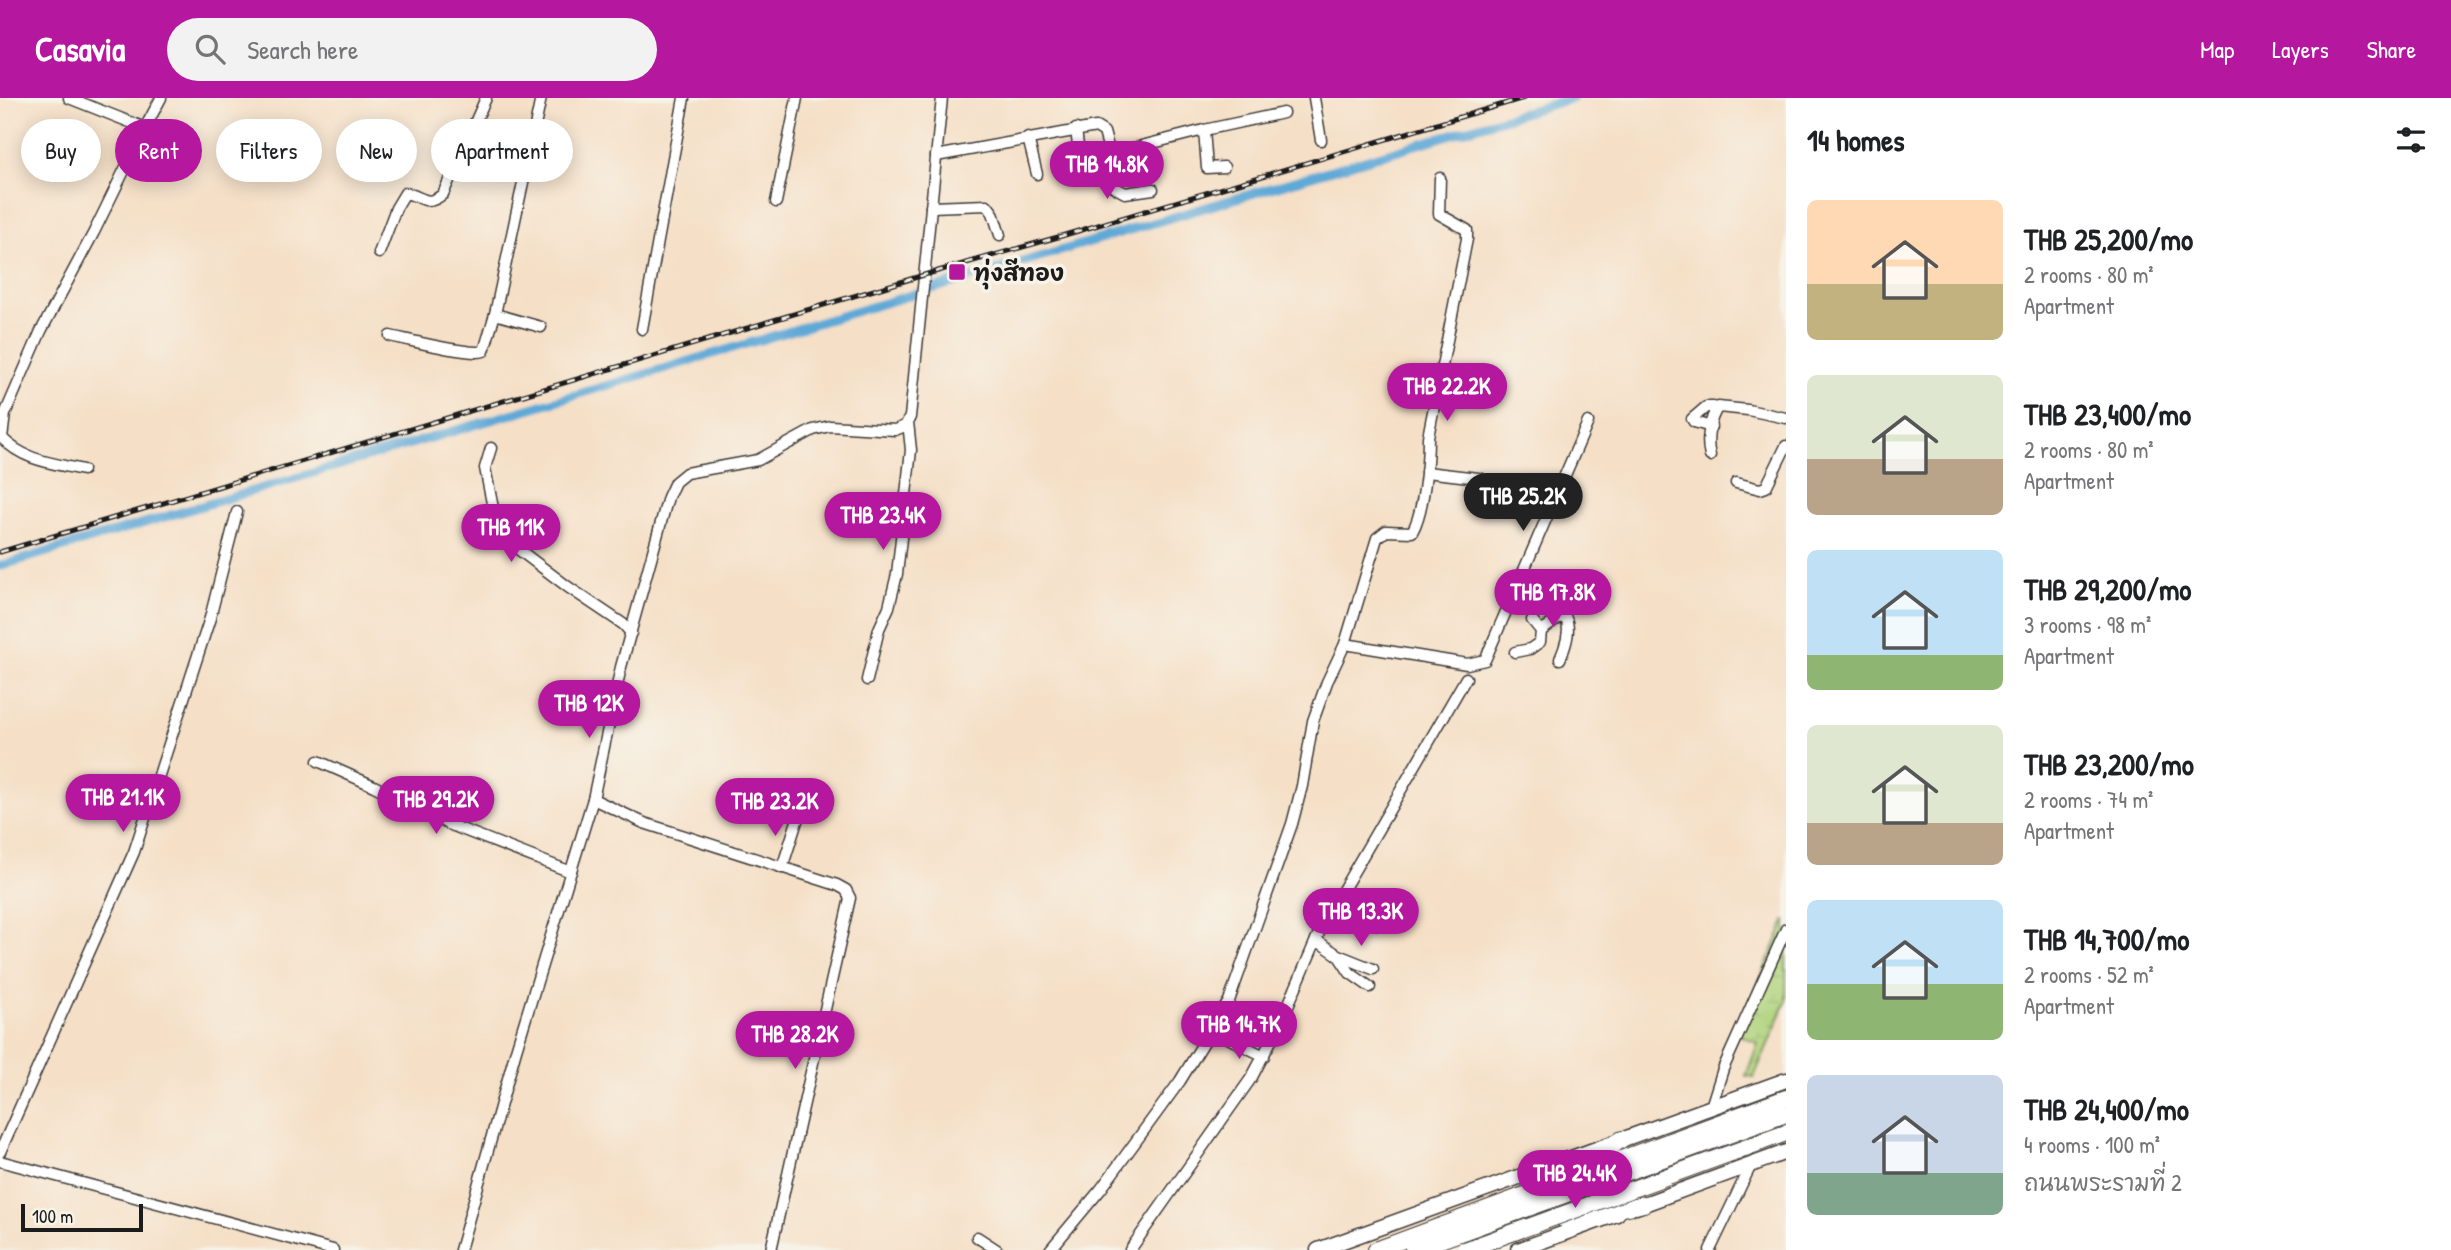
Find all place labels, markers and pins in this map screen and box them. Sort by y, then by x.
pin: THB 14.8K [1027,141,1187,201]
place label: ทุ่งสีทอง [973,257,1064,290]
marker: ทุ่งสีทอง [947,262,967,282]
pin: THB 22.2K [1367,364,1527,423]
pin: THB 25.2K [1443,474,1603,533]
pin: THB 23.4K [803,492,963,552]
pin: THB 11K [446,504,576,564]
pin: THB 17.8K [1473,570,1633,629]
pin: THB 12K [524,680,654,740]
pin: THB 21.1K [43,774,203,834]
pin: THB 29.2K [356,776,516,836]
pin: THB 23.2K [695,778,855,838]
pin: THB 13.3K [1281,888,1441,948]
pin: THB 14.7K [1159,1002,1319,1061]
pin: THB 28.2K [715,1012,875,1071]
pin: THB 24.4K [1495,1150,1655,1210]

